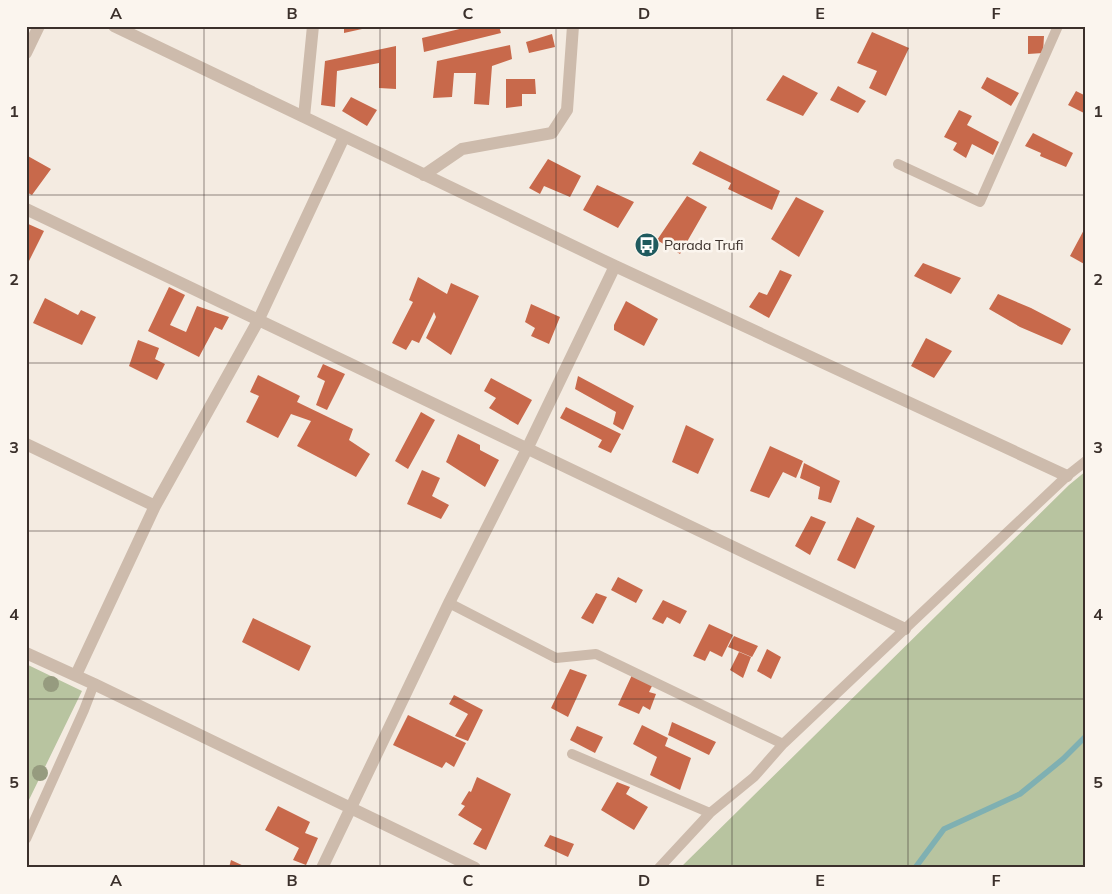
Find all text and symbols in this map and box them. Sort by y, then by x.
text: A [110,3,122,23]
text: B [286,3,298,23]
text: C [463,3,474,23]
text: D [638,3,650,23]
text: E [815,3,825,23]
text: F [991,3,1001,23]
text: 1 [9,101,19,121]
text: 1 [1093,101,1103,121]
bus stop icon: Parada Trufi [634,232,660,258]
place label: Parada Trufi [664,236,744,254]
text: 2 [9,269,19,289]
text: 2 [1093,269,1103,289]
text: 3 [9,437,19,457]
text: 3 [1093,437,1103,457]
text: 4 [9,604,19,624]
text: 4 [1093,604,1103,624]
text: 5 [9,772,19,792]
text: 5 [1093,772,1103,792]
text: A [110,870,122,890]
text: B [286,870,298,890]
text: C [463,870,474,890]
text: D [638,870,650,890]
text: E [815,870,825,890]
text: F [991,870,1001,890]

